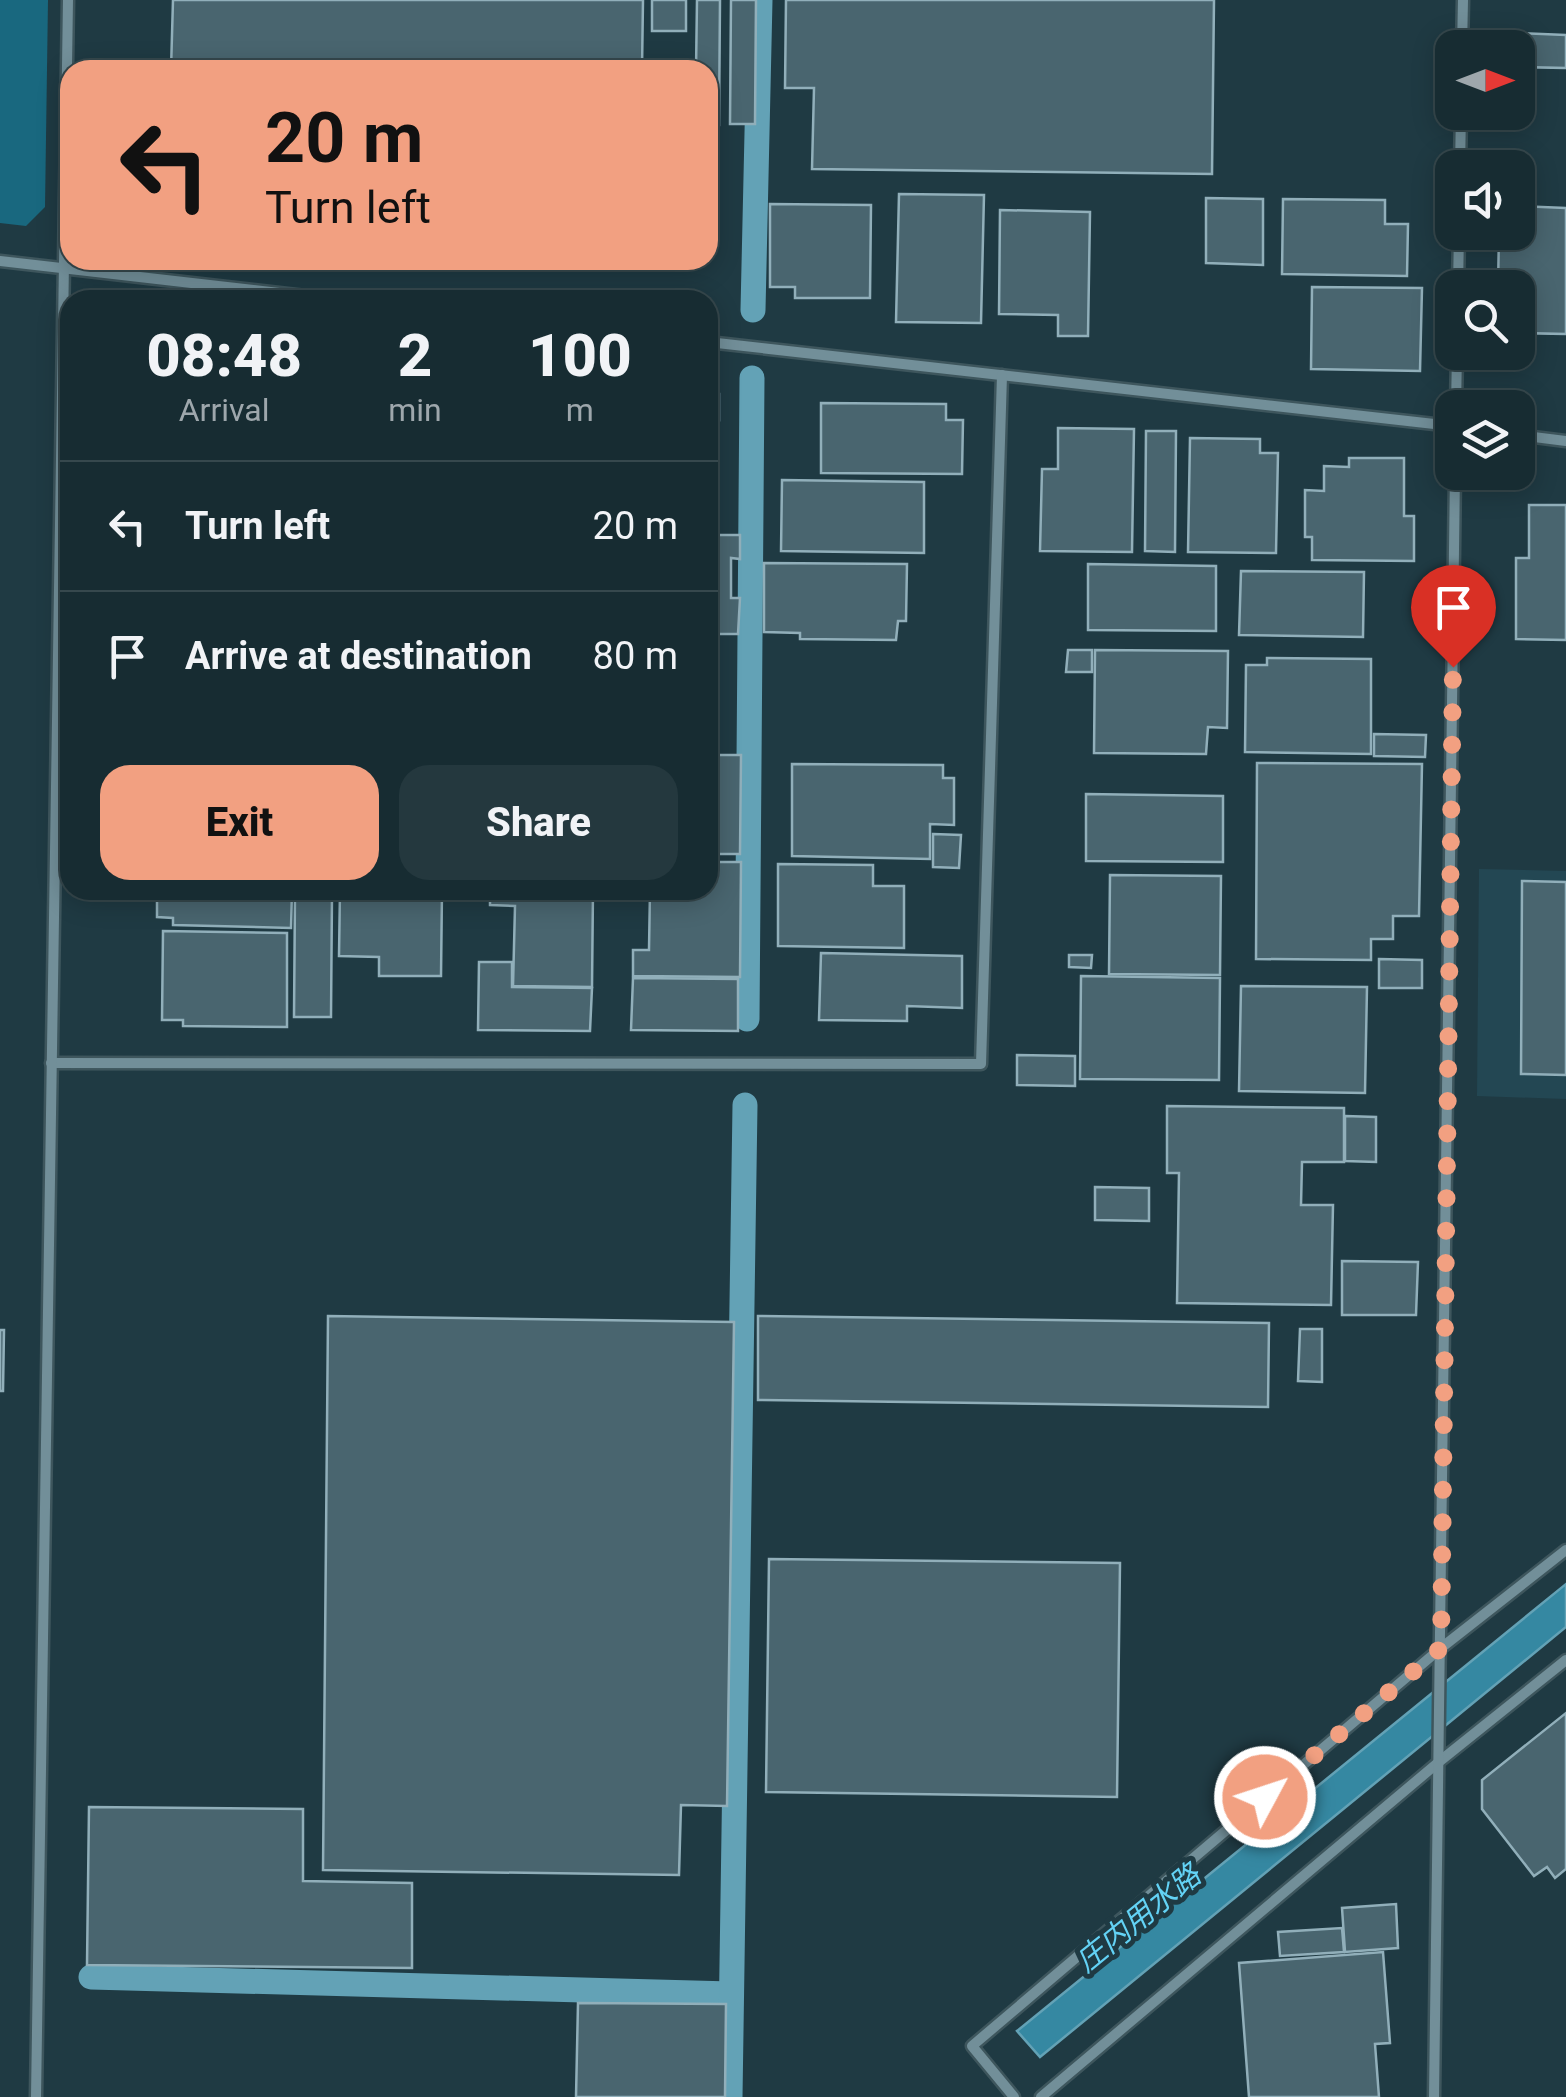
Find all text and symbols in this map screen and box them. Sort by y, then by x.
north arrow [1435,30,1535,130]
map controls [1435,30,1535,490]
text: 20 m [265,97,423,179]
icon: left [100,100,230,230]
button: sound [1435,150,1535,250]
text: Turn left [265,181,431,234]
button: search [1435,270,1535,370]
text: 08:48 [146,320,302,391]
text: 2 [398,320,432,391]
text: 100 [528,320,632,391]
button: layers [1435,390,1535,490]
text: Arrival [179,391,270,429]
text: min [388,391,442,429]
text: m [566,391,594,429]
icon: left [100,499,155,554]
text: Turn left [185,504,330,548]
text: 20 m [593,504,678,548]
pin [1411,565,1496,668]
icon: arrive [1426,580,1481,635]
icon: arrive [100,629,155,684]
text: Arrive at destination [185,634,532,678]
text: 80 m [593,634,678,678]
button: Exit [100,765,379,880]
button: Share [399,765,678,880]
position arrow [1213,1745,1317,1849]
water label: 庄内用水路 [1069,1855,1210,1979]

